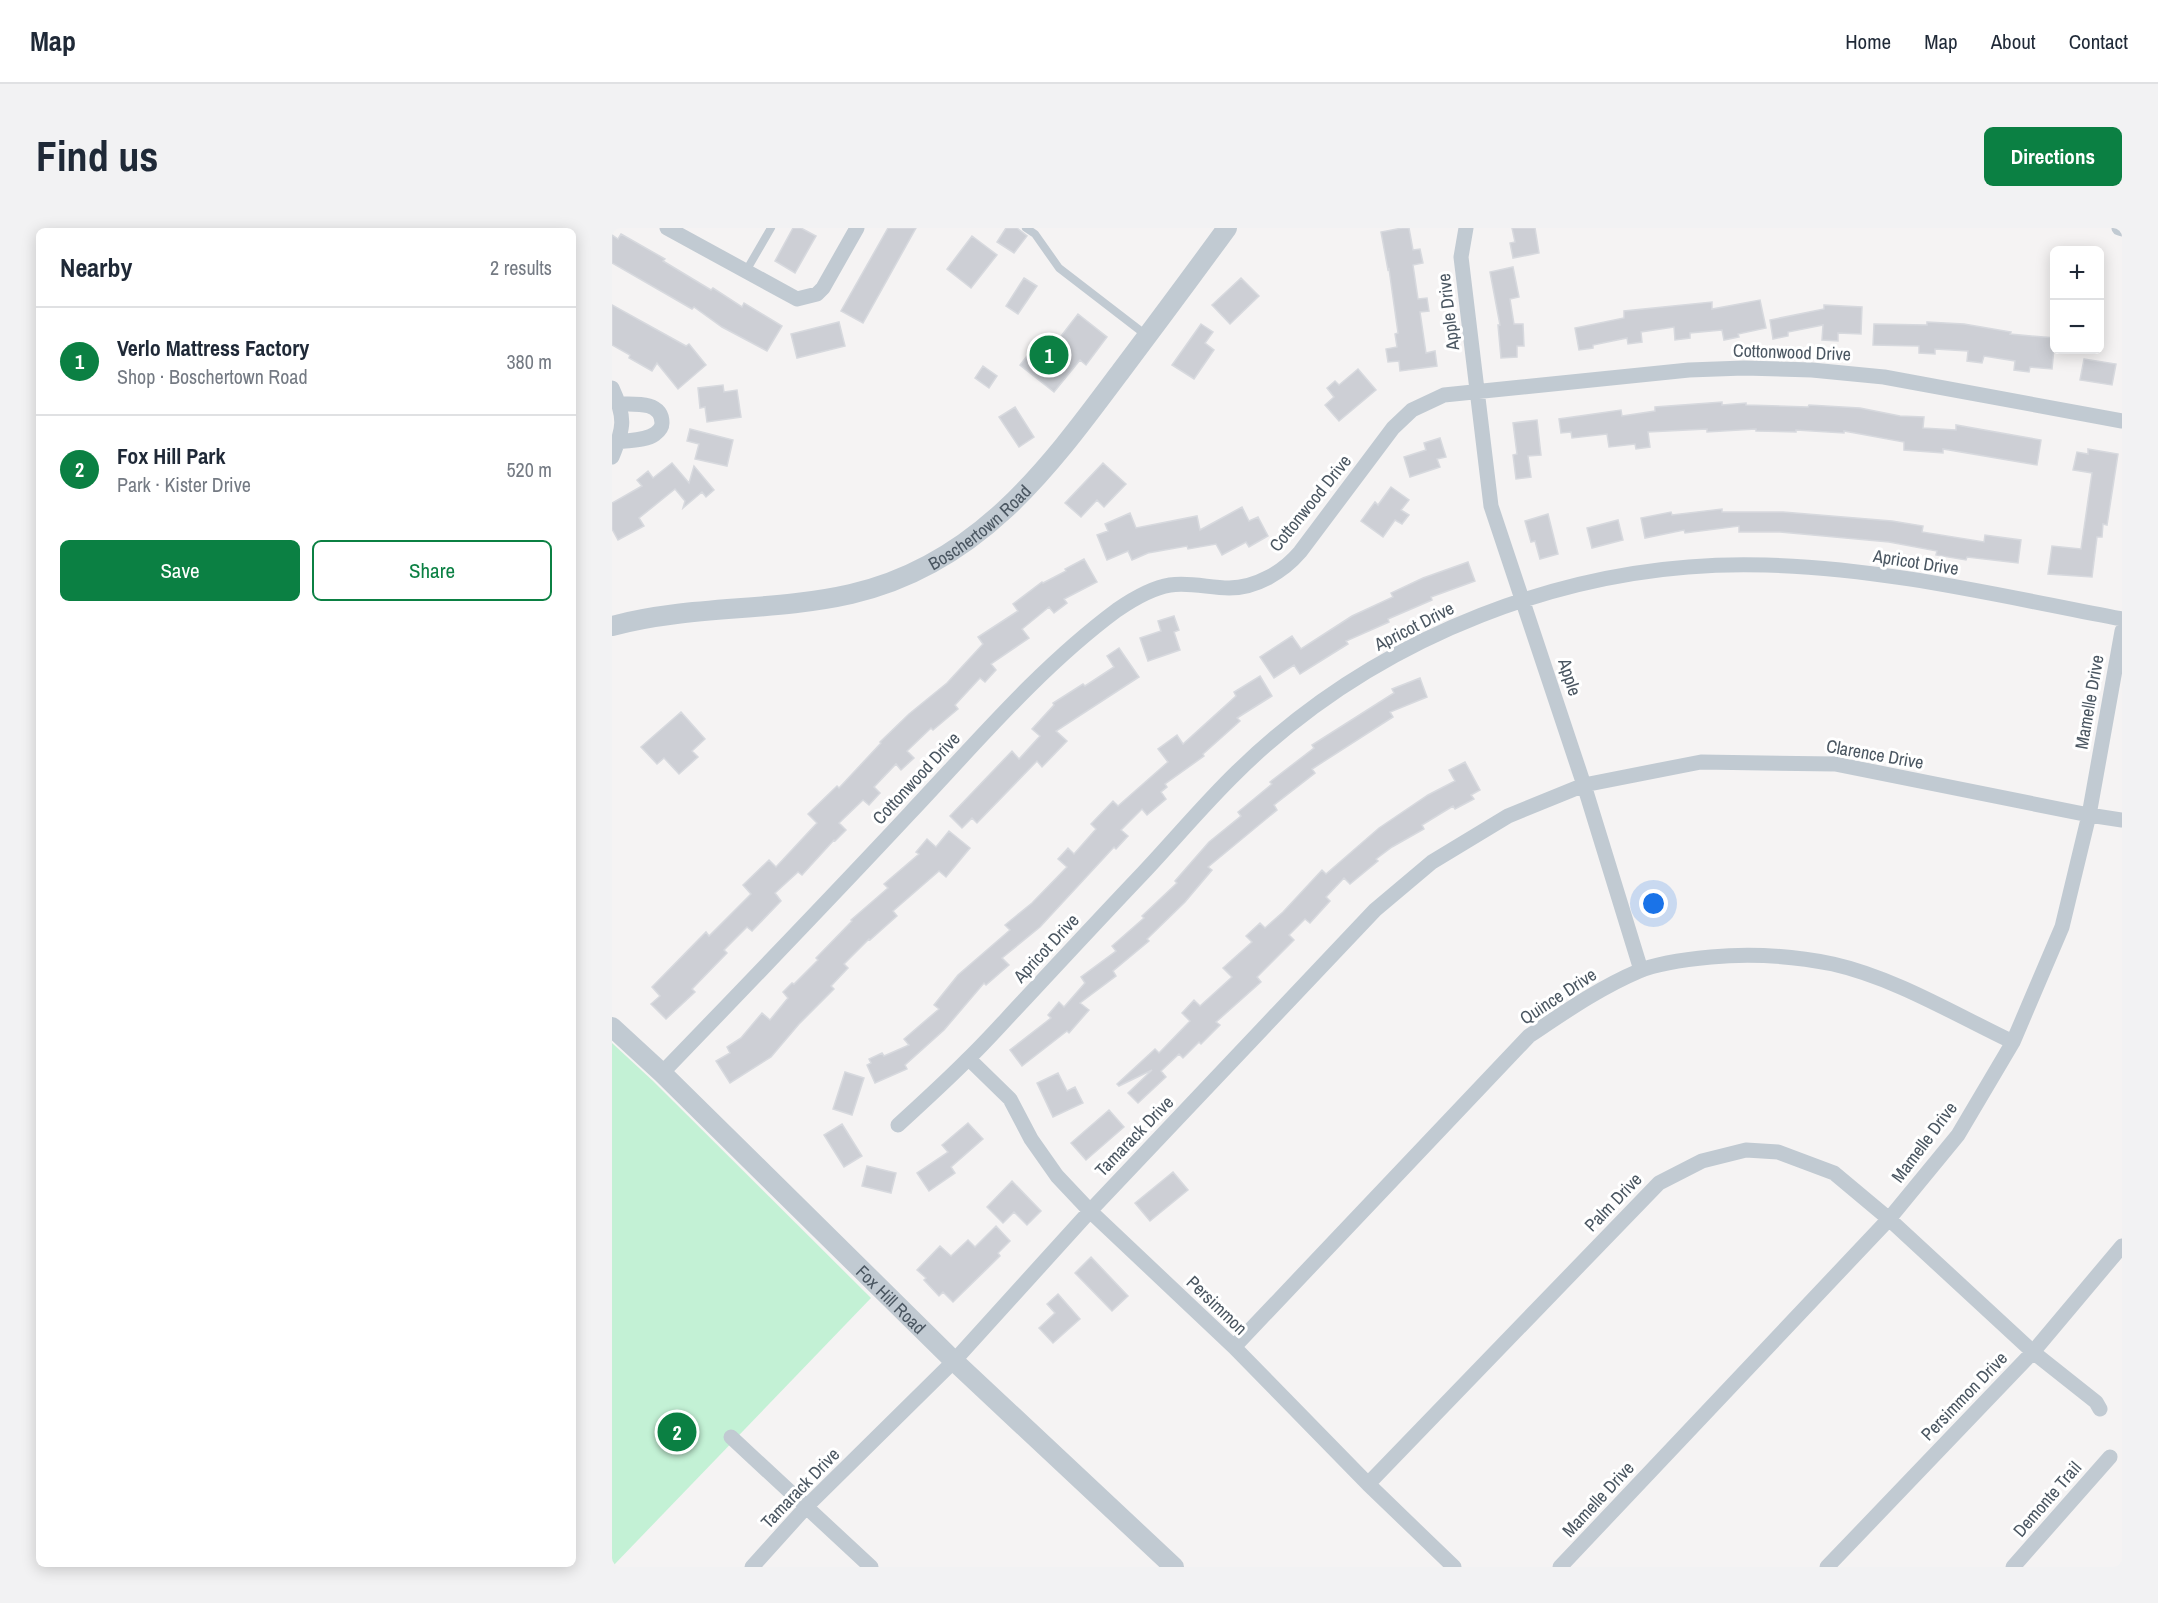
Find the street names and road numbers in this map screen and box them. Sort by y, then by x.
street label: Apple Drive [1431,272,1465,353]
street label: Cottonwood Drive [1733,337,1851,367]
street label: Cottonwood Drive [1263,449,1357,557]
street label: Boschertown Road [924,479,1036,575]
street label: Apricot Drive [1871,543,1960,581]
street label: Apricot Drive [1369,595,1458,657]
street label: Mamelle Drive [2068,653,2110,751]
street label: Apple [1552,654,1588,699]
street label: Cottonwood Drive [867,726,965,830]
street label: Clarence Drive [1824,733,1926,775]
street label: Apricot Drive [1007,908,1085,989]
street label: Quince Drive [1515,962,1601,1030]
street label: Tamarack Drive [1089,1090,1179,1182]
street label: Mamelle Drive [1885,1096,1963,1188]
street label: Palm Drive [1579,1167,1647,1237]
street label: Fox Hill Road [851,1259,932,1339]
street label: Persimmon [1181,1270,1253,1340]
street label: Persimmon Drive [1915,1346,2013,1446]
street label: Tamarack Drive [755,1442,845,1534]
street label: Mamelle Drive [1556,1456,1640,1542]
street label: Demonte Trail [2007,1456,2087,1542]

